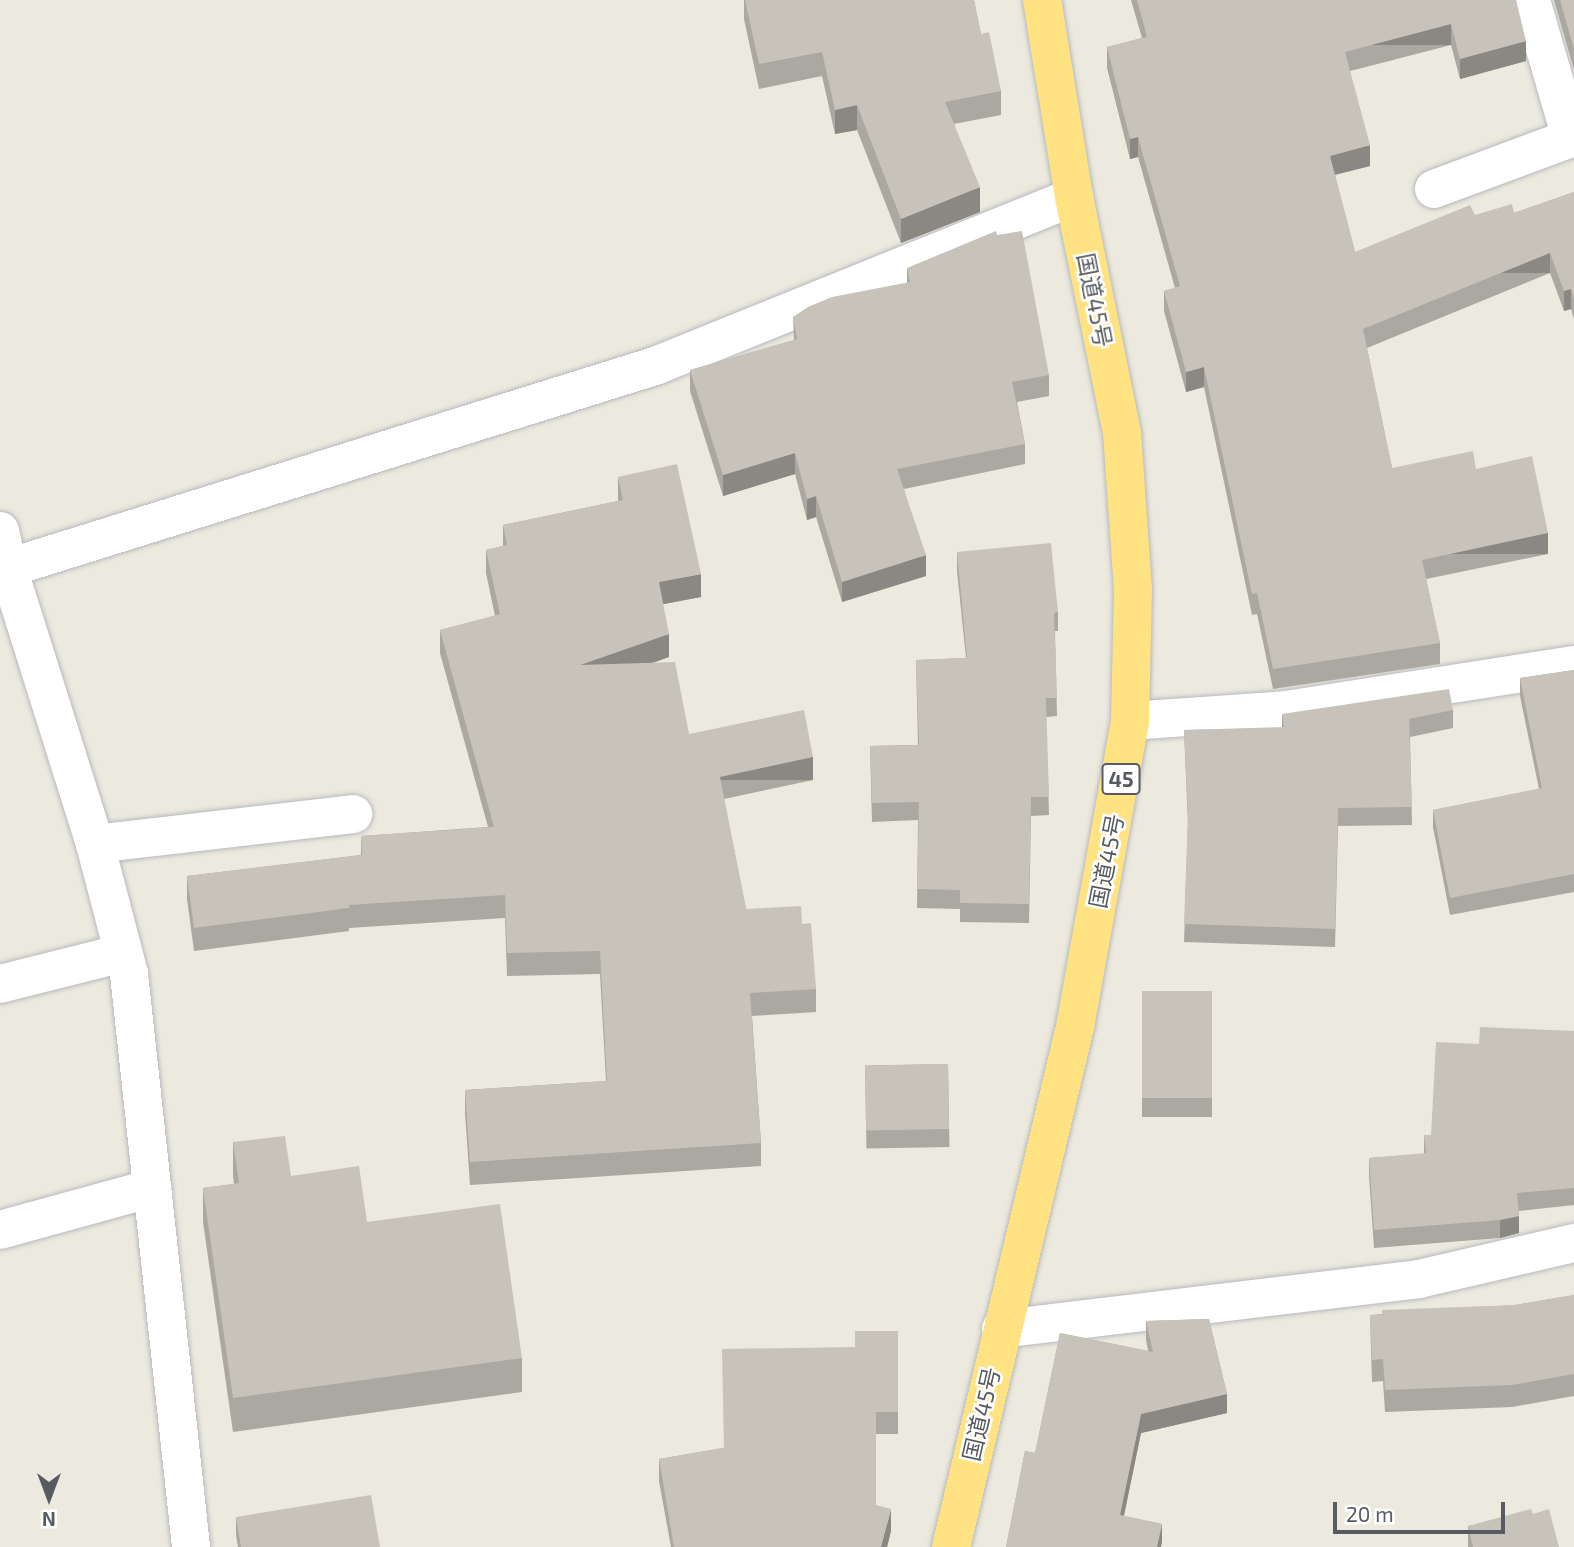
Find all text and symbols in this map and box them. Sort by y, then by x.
street label: 国道45号 [1072,251,1118,349]
road number: 45 [1100,762,1142,796]
street label: 国道45号 [1083,812,1129,910]
street label: 国道45号 [957,1364,1005,1464]
north arrow [14,1463,84,1533]
scale bar [1336,1488,1508,1532]
text: 20 m [1346,1501,1394,1526]
text: N [42,1508,56,1531]

